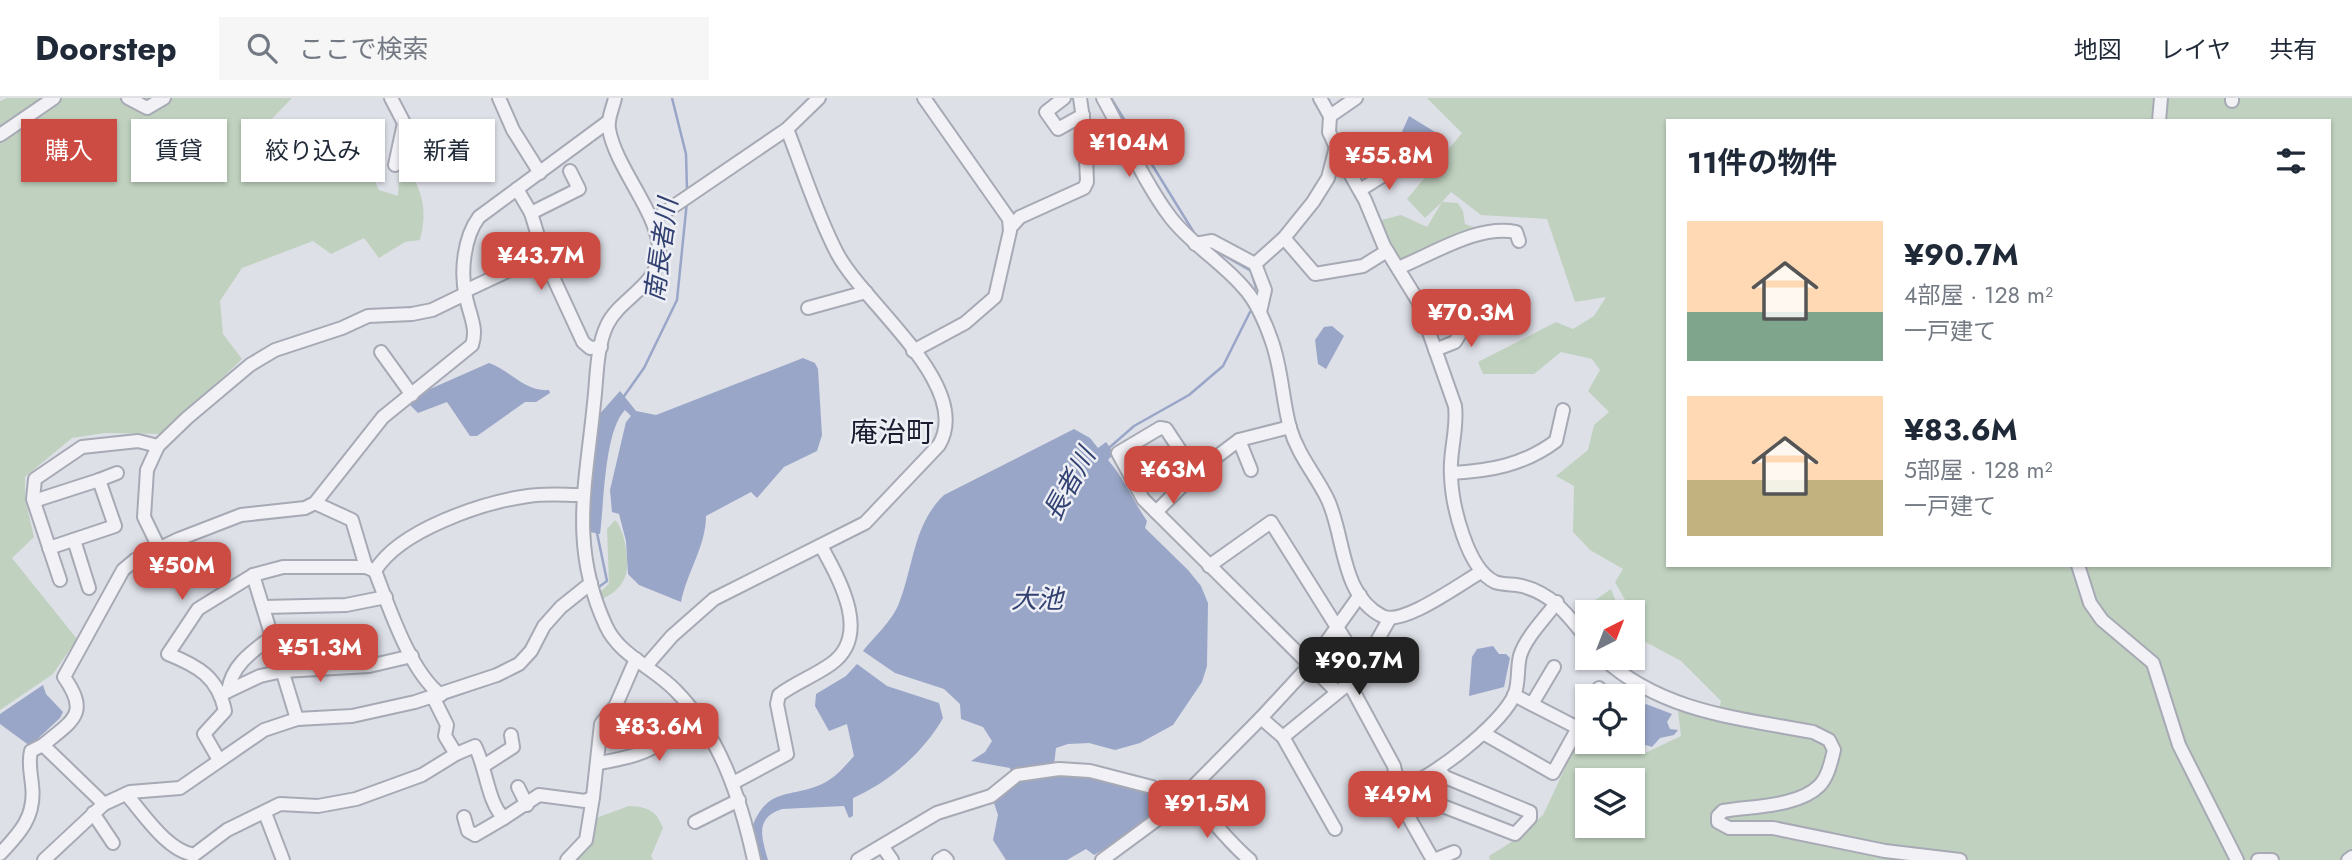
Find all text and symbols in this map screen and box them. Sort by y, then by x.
search box [219,17,709,80]
text: Doorstep [35,25,177,72]
icon: search [243,29,281,67]
text: ここで検索 [299,30,429,68]
text: 地図 [2074,32,2122,67]
text: レイヤ [2160,32,2231,67]
text: 共有 [2269,32,2317,67]
chip: 購入 [21,119,117,182]
chip: 賃貸 [131,119,227,182]
chip: 絞り込み [241,119,385,182]
chip: 新着 [399,119,495,182]
pin: ¥104M [1080,120,1178,179]
text: ¥104M [1090,125,1168,159]
pin: ¥55.8M [1332,132,1446,192]
text: ¥55.8M [1345,138,1433,172]
text: 11件の物件 [1687,141,1838,184]
icon: filters [2272,142,2310,180]
water label: 南長者川 [635,193,687,304]
pin: ¥43.7M [484,232,598,292]
text: ¥90.7M [1904,233,2018,276]
text: ¥43.7M [497,238,585,272]
icon: home [1743,249,1827,333]
text: 4部屋 · 128 m² [1904,278,2053,312]
pin: ¥70.3M [1414,289,1528,349]
text: ¥70.3M [1428,295,1514,329]
text: 一戸建て [1904,314,1996,348]
text: ¥83.6M [1904,408,2018,451]
district label: 庵治町 [850,412,934,453]
icon: home [1743,424,1827,508]
water label: 長者川 [1033,438,1106,527]
pin: ¥63M [1132,446,1214,506]
text: ¥63M [1140,452,1206,486]
text: 5部屋 · 128 m² [1904,453,2052,487]
text: 一戸建て [1904,489,1996,523]
pin: ¥50M [141,542,223,602]
text: ¥50M [149,548,215,582]
water label: 大池 [1011,580,1066,618]
north arrow [1575,600,1645,670]
map controls [1575,600,1645,838]
pin: ¥51.3M [263,624,377,684]
text: ¥51.3M [278,630,362,664]
pin: ¥90.7M [1302,638,1416,697]
text: ¥90.7M [1315,643,1403,677]
button: locate [1575,684,1645,754]
pin: ¥83.6M [602,704,716,763]
text: ¥83.6M [615,709,703,743]
button: layers [1575,768,1645,838]
pin: ¥49M [1357,772,1439,831]
text: ¥49M [1364,777,1432,811]
pin: ¥91.5M [1150,780,1264,840]
text: ¥91.5M [1164,786,1250,820]

